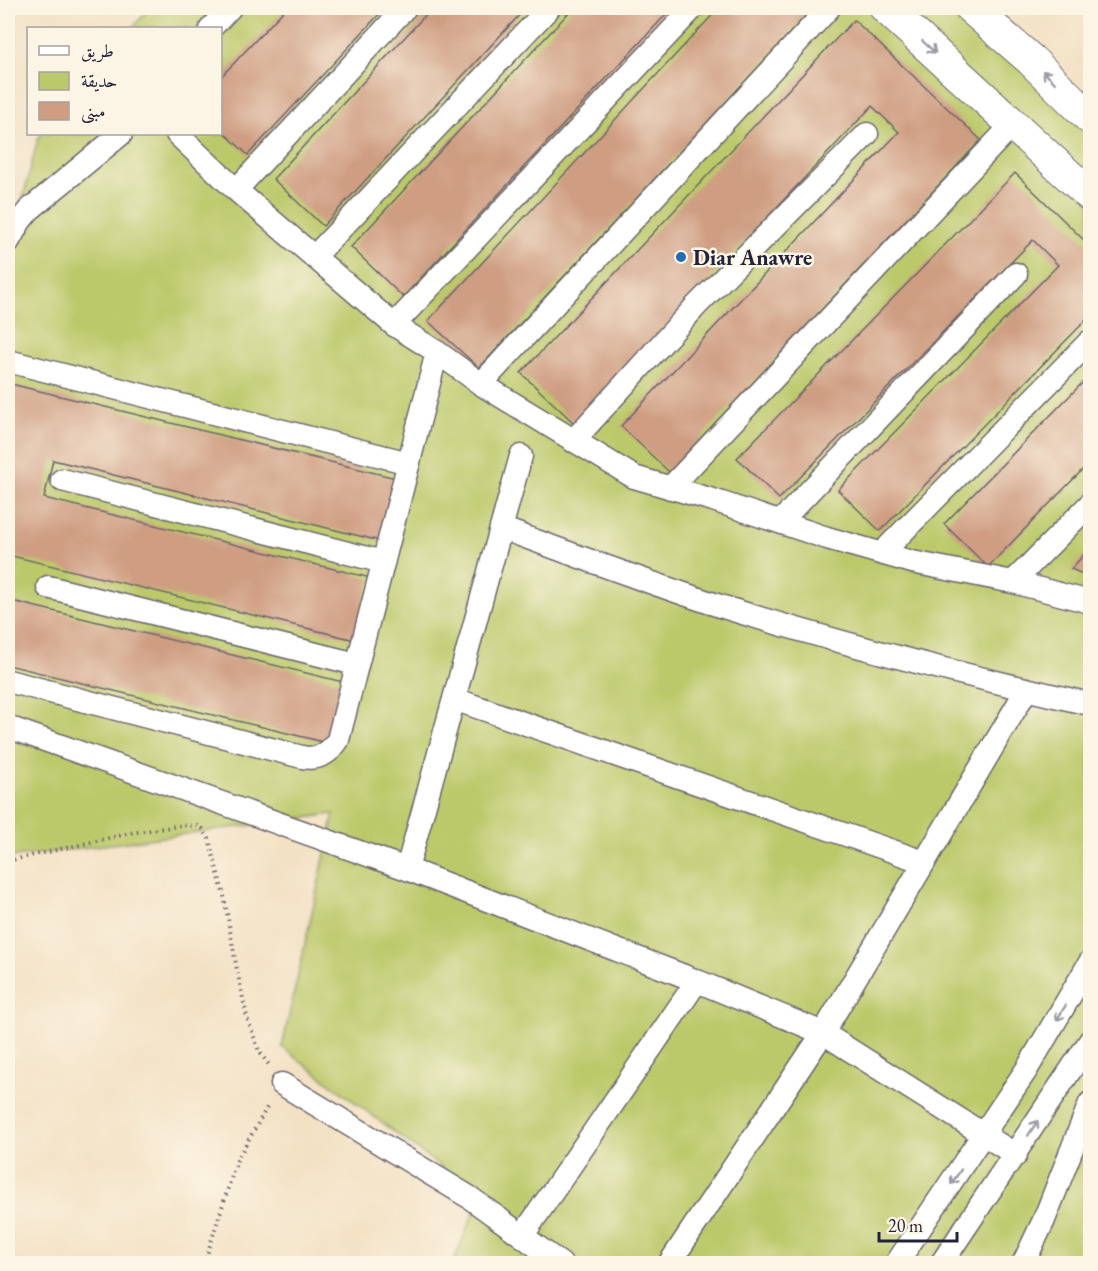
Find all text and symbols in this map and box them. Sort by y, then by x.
legend [27,27,222,135]
text: طريق [81,39,114,63]
one-way arrow [921,40,936,54]
text: حديقة [81,69,117,92]
one-way arrow [1041,70,1056,84]
text: مبنى [81,99,106,124]
place label: Diar Anawre [693,243,812,272]
marker: Diar Anawre [674,250,688,264]
one-way arrow [1054,1004,1066,1021]
one-way arrow [1027,1120,1039,1137]
one-way arrow [949,1168,961,1185]
scale bar [879,1205,957,1243]
text: 20 m [888,1214,923,1237]

